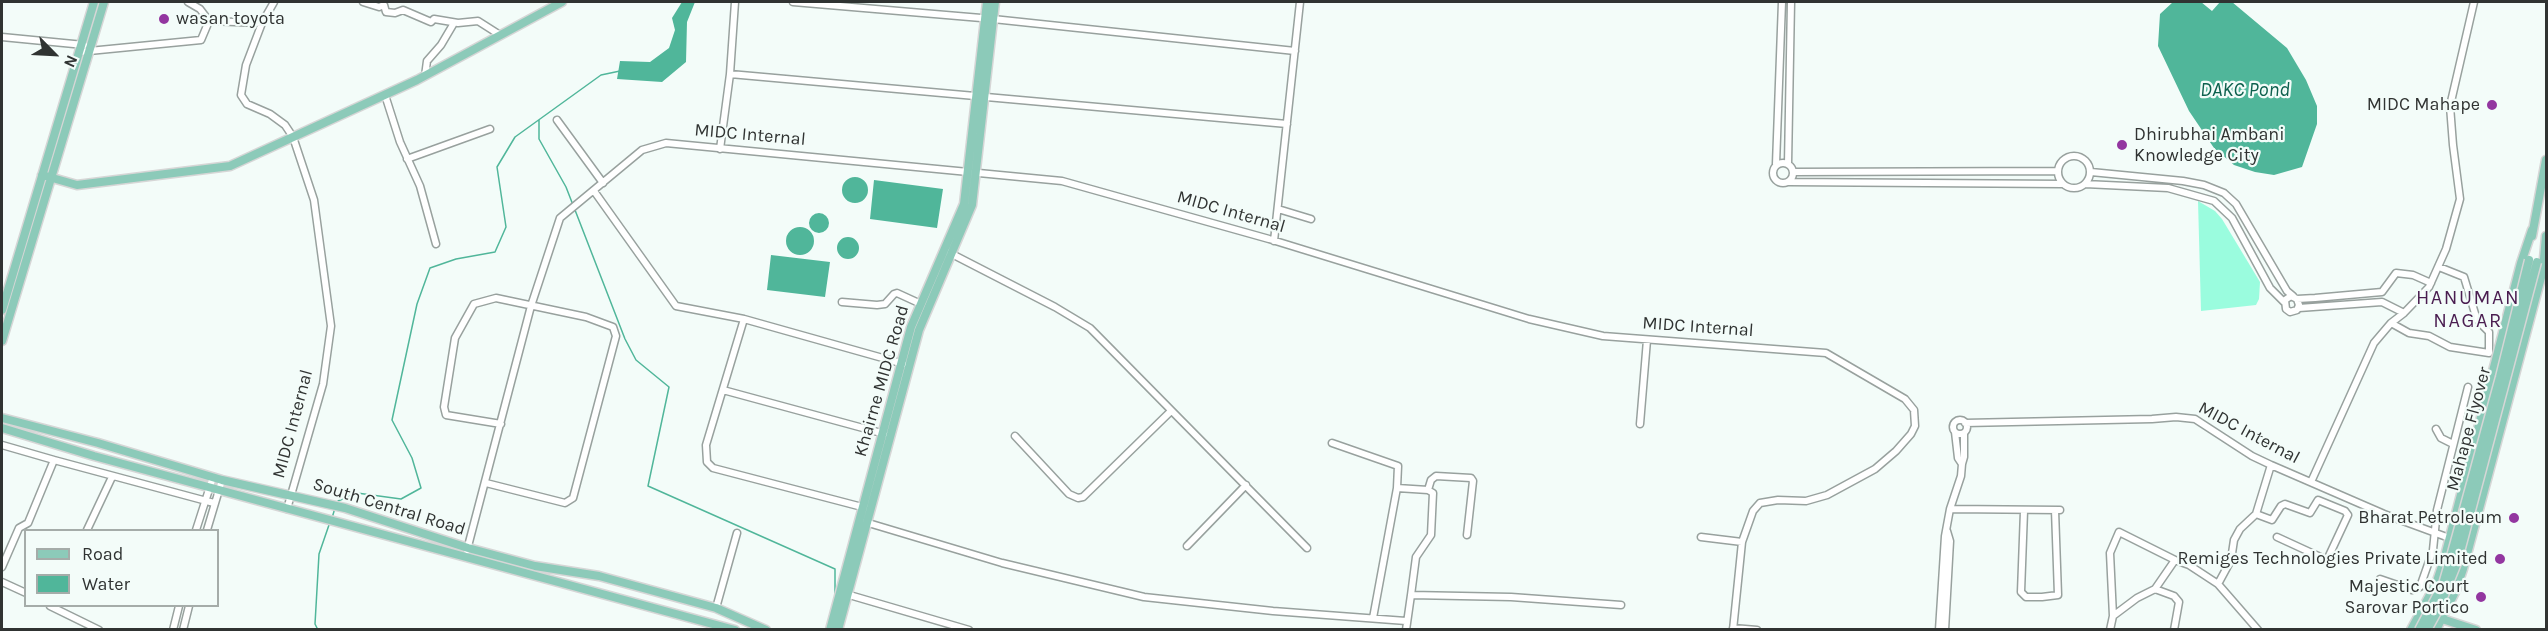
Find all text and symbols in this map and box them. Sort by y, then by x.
place label: wasan toyota [176,8,285,30]
marker: wasan toyota [157,12,171,26]
north arrow [24,24,84,84]
text: N [60,52,82,71]
water label: DAKC Pond [2200,78,2290,102]
place label: MIDC Mahape [2367,94,2480,116]
marker: MIDC Mahape [2485,98,2499,112]
street label: MIDC Internal [693,119,807,151]
place label: Dhirubhai Ambani Knowledge City [2134,124,2285,166]
marker: Dhirubhai Ambani Knowledge City [2115,138,2129,152]
street label: MIDC Internal [1174,186,1288,238]
district label: HANUMAN NAGAR [2416,286,2520,333]
street label: Khairne MIDC Road [850,303,914,459]
street label: MIDC Internal [1642,312,1754,342]
street label: Mahape Flyover [2442,365,2496,493]
street label: MIDC Internal [268,367,318,481]
street label: MIDC Internal [2195,397,2303,469]
street label: South Central Road [310,473,468,541]
place label: Bharat Petroleum [2358,507,2502,529]
marker: Bharat Petroleum [2507,511,2521,525]
legend [24,529,219,607]
text: Road [82,543,123,565]
place label: Remiges Technologies Private Limited [2178,548,2488,570]
marker: Remiges Technologies Private Limited [2493,552,2507,566]
text: Water [82,573,130,595]
place label: Majestic Court Sarovar Portico [2345,576,2469,618]
marker: Majestic Court Sarovar Portico [2474,590,2488,604]

